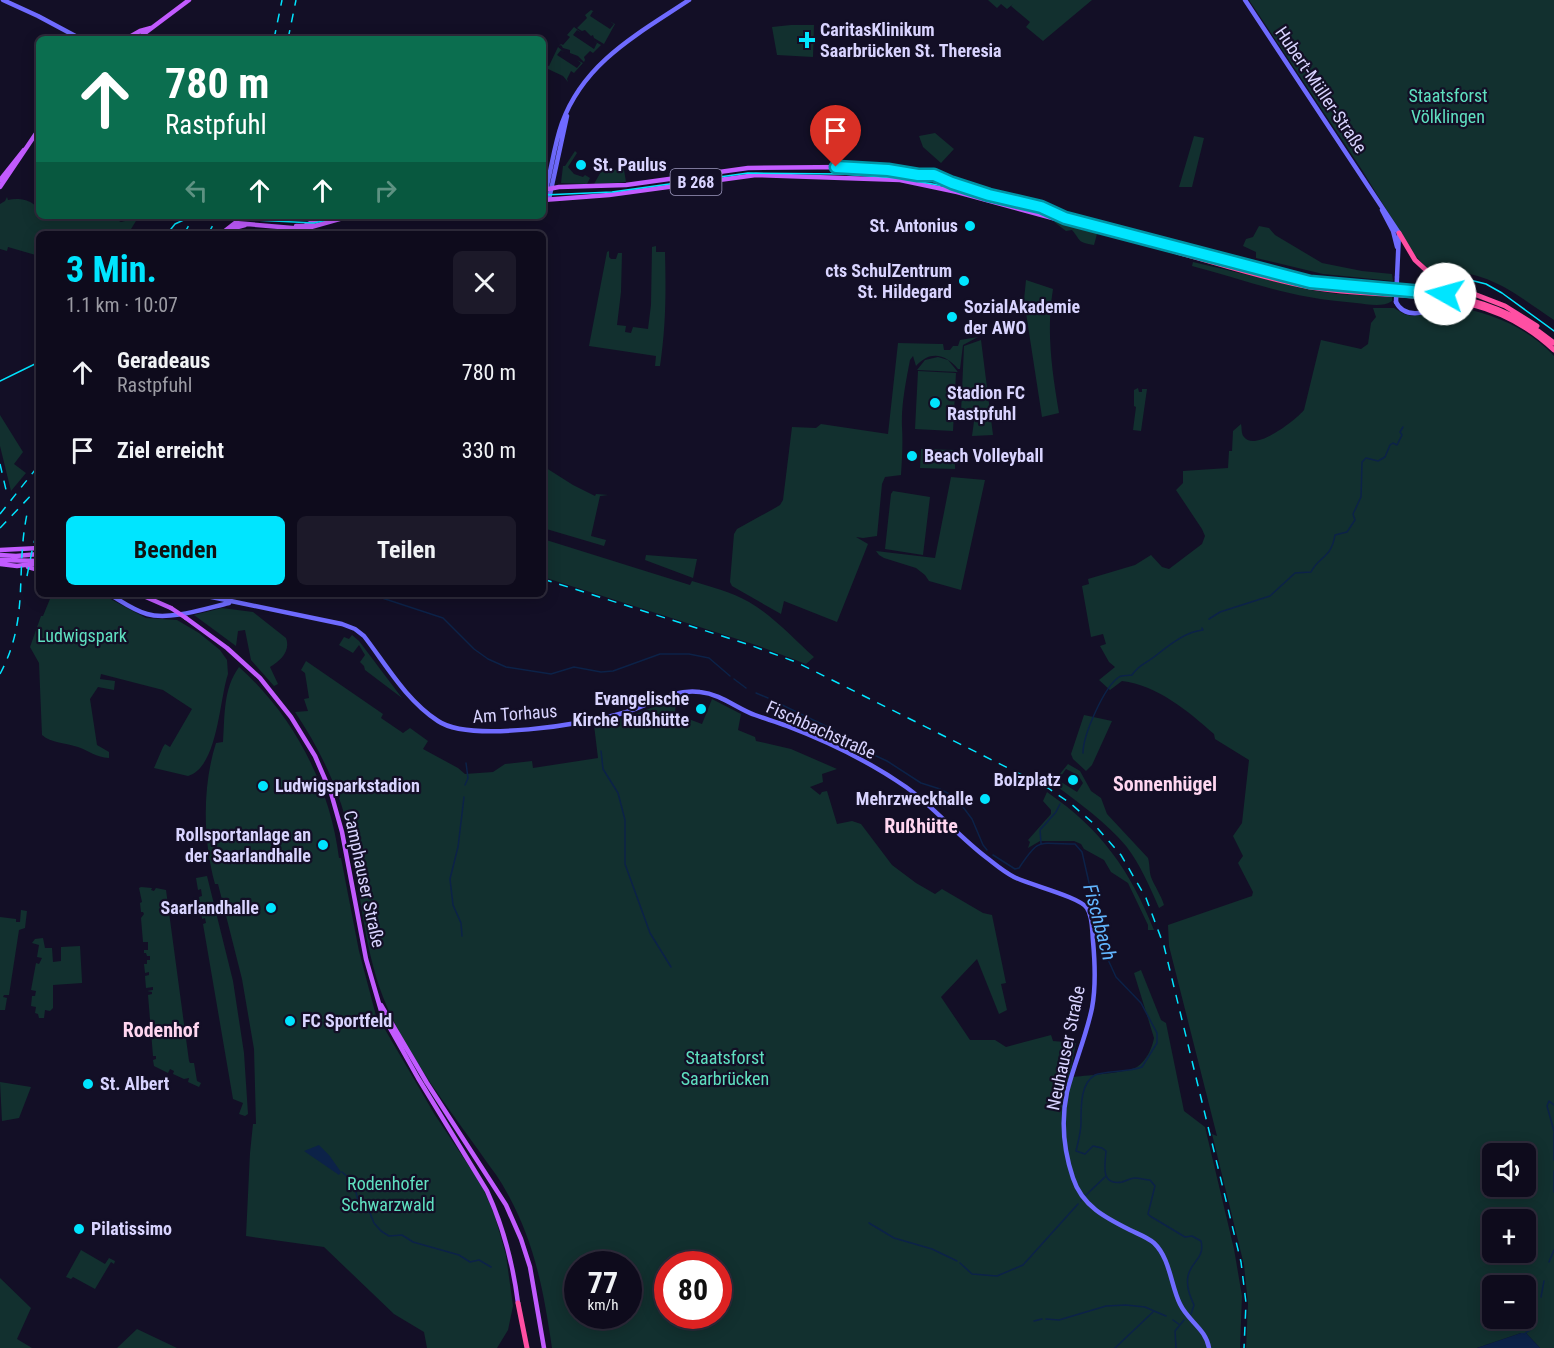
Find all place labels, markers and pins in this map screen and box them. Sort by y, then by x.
place label: CaritasKlinikum Saarbrücken St. Theresia [820,19,1002,61]
marker: CaritasKlinikum Saarbrücken St. Theresia [798,31,816,49]
pin [810,105,861,167]
place label: St. Paulus [593,154,667,175]
marker: St. Paulus [574,158,588,172]
place label: St. Antonius [870,215,958,236]
marker: St. Antonius [963,219,977,233]
place label: cts SchulZentrum St. Hildegard [825,260,952,302]
marker: cts SchulZentrum St. Hildegard [957,274,971,288]
place label: SozialAkademie der AWO [964,296,1080,338]
marker: SozialAkademie der AWO [945,310,959,324]
place label: Stadion FC Rastpfuhl [947,382,1025,424]
marker: Stadion FC Rastpfuhl [928,396,942,410]
place label: Beach Volleyball [924,445,1043,466]
marker: Beach Volleyball [905,449,919,463]
place label: Evangelische Kirche Rußhütte [573,688,689,730]
marker: Evangelische Kirche Rußhütte [694,702,708,716]
place label: Bolzplatz [994,769,1061,790]
marker: Bolzplatz [1066,773,1080,787]
place label: Ludwigsparkstadion [275,775,420,796]
marker: Ludwigsparkstadion [256,779,270,793]
place label: Mehrzweckhalle [856,788,973,809]
marker: Mehrzweckhalle [978,792,992,806]
place label: Rollsportanlage an der Saarlandhalle [176,824,311,866]
marker: Rollsportanlage an der Saarlandhalle [316,838,330,852]
place label: Saarlandhalle [161,897,259,918]
marker: Saarlandhalle [264,901,278,915]
place label: FC Sportfeld [302,1010,392,1031]
marker: FC Sportfeld [283,1014,297,1028]
place label: St. Albert [100,1073,170,1094]
marker: St. Albert [81,1077,95,1091]
place label: Pilatissimo [91,1218,172,1239]
marker: Pilatissimo [72,1222,86,1236]

